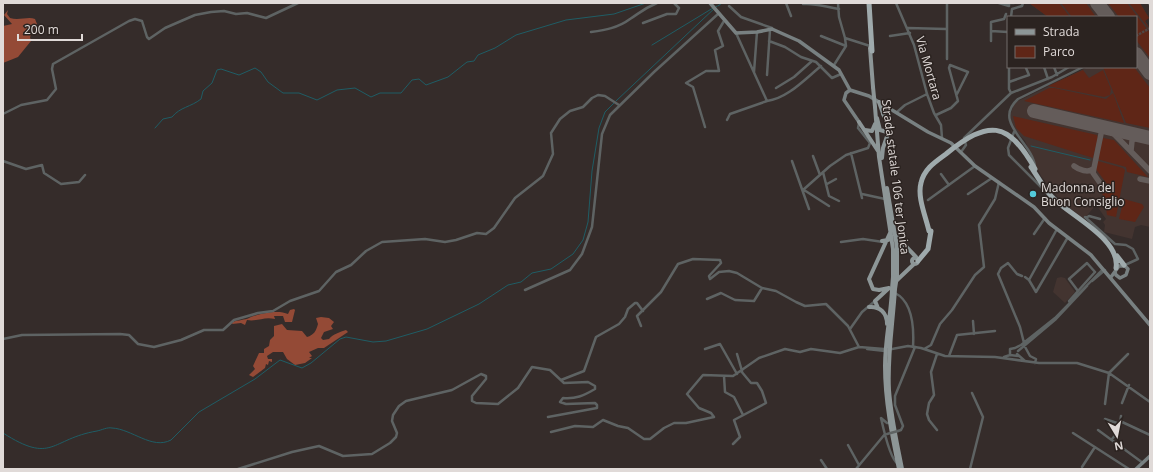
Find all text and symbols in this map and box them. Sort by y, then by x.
scale bar [18,16,82,42]
legend [1007,16,1137,68]
text: 200 m [24,21,59,38]
text: Strada [1043,23,1079,40]
street label: Via Mortara [912,34,946,102]
text: Parco [1043,43,1075,60]
street label: Strada statale 106 ter Jonica [878,99,914,255]
place label: Madonna del Buon Consiglio [1041,179,1124,210]
marker: Madonna del Buon Consiglio [1028,189,1038,199]
north arrow [1097,416,1137,456]
text: N [1113,438,1125,455]

